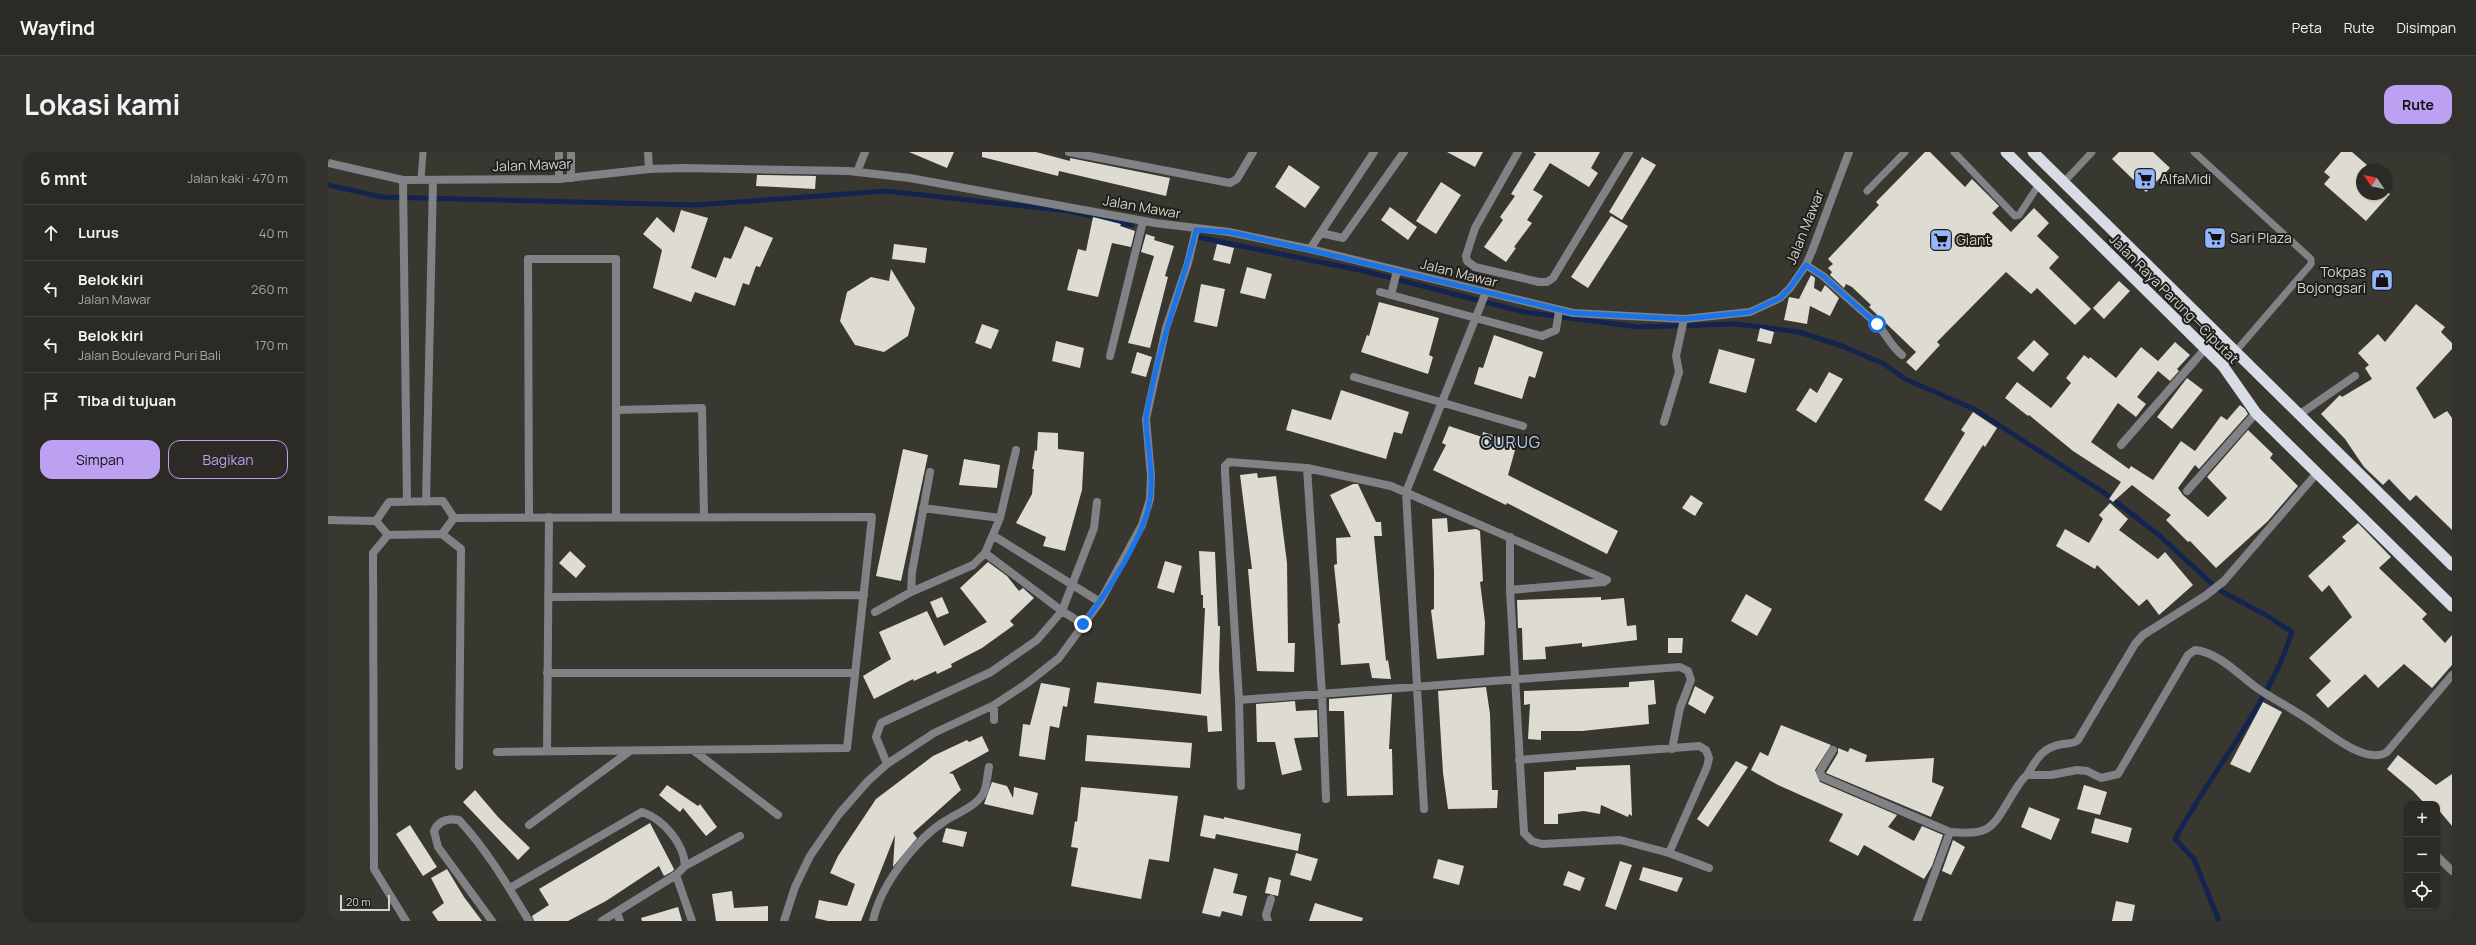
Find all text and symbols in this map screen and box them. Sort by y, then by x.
text: Wayfind [20,15,95,41]
text: Peta [2292,18,2322,37]
text: Rute [2344,18,2374,37]
text: Disimpan [2396,18,2456,37]
text: Lokasi kami [24,85,180,123]
button: Rute [2384,85,2452,124]
street label: Jalan Mawar [492,154,572,175]
north arrow [2356,164,2392,200]
supermarket icon: AlfaMidi [2132,166,2158,192]
text: 6 mnt [40,167,87,190]
text: Jalan kaki · 470 m [187,169,288,187]
place label: AlfaMidi [2160,169,2211,188]
street label: Jalan Mawar [1781,187,1828,267]
street label: Jalan Mawar [1102,190,1183,223]
icon: ahead [40,222,62,244]
text: Lurus [78,222,119,243]
text: 40 m [259,224,288,242]
supermarket icon: Sari Plaza [2202,225,2228,251]
supermarket icon: Giant [1928,227,1954,253]
place label: Sari Plaza [2230,228,2292,247]
place label: Giant [1956,230,1991,249]
street label: Jalan Raya Parung—Ciputat [2105,230,2244,368]
street label: Jalan Mawar [1419,254,1500,291]
place label: Tokpas Bojongsari [2297,262,2366,297]
shop icon: Tokpas Bojongsari [2369,267,2395,293]
text: Belok kiri [78,269,144,290]
icon: left [40,278,62,300]
text: 260 m [251,280,288,298]
text: Jalan Mawar [78,290,151,308]
route start [1868,315,1886,333]
text: Belok kiri [78,325,144,346]
icon: left [40,334,62,356]
text: 170 m [255,336,288,354]
text: Jalan Boulevard Puri Bali [78,346,221,364]
icon: arrive [40,390,62,412]
text: Tiba di tujuan [78,390,176,411]
district label: CURUG [1481,431,1541,453]
button: Simpan [40,440,160,479]
button: Bagikan [168,440,288,479]
route end [1074,615,1092,633]
map controls [2404,801,2440,909]
button: + [2404,801,2440,837]
button: − [2404,837,2440,873]
button: locate [2404,873,2440,909]
scale bar [340,893,390,912]
text: 20 m [346,894,371,909]

